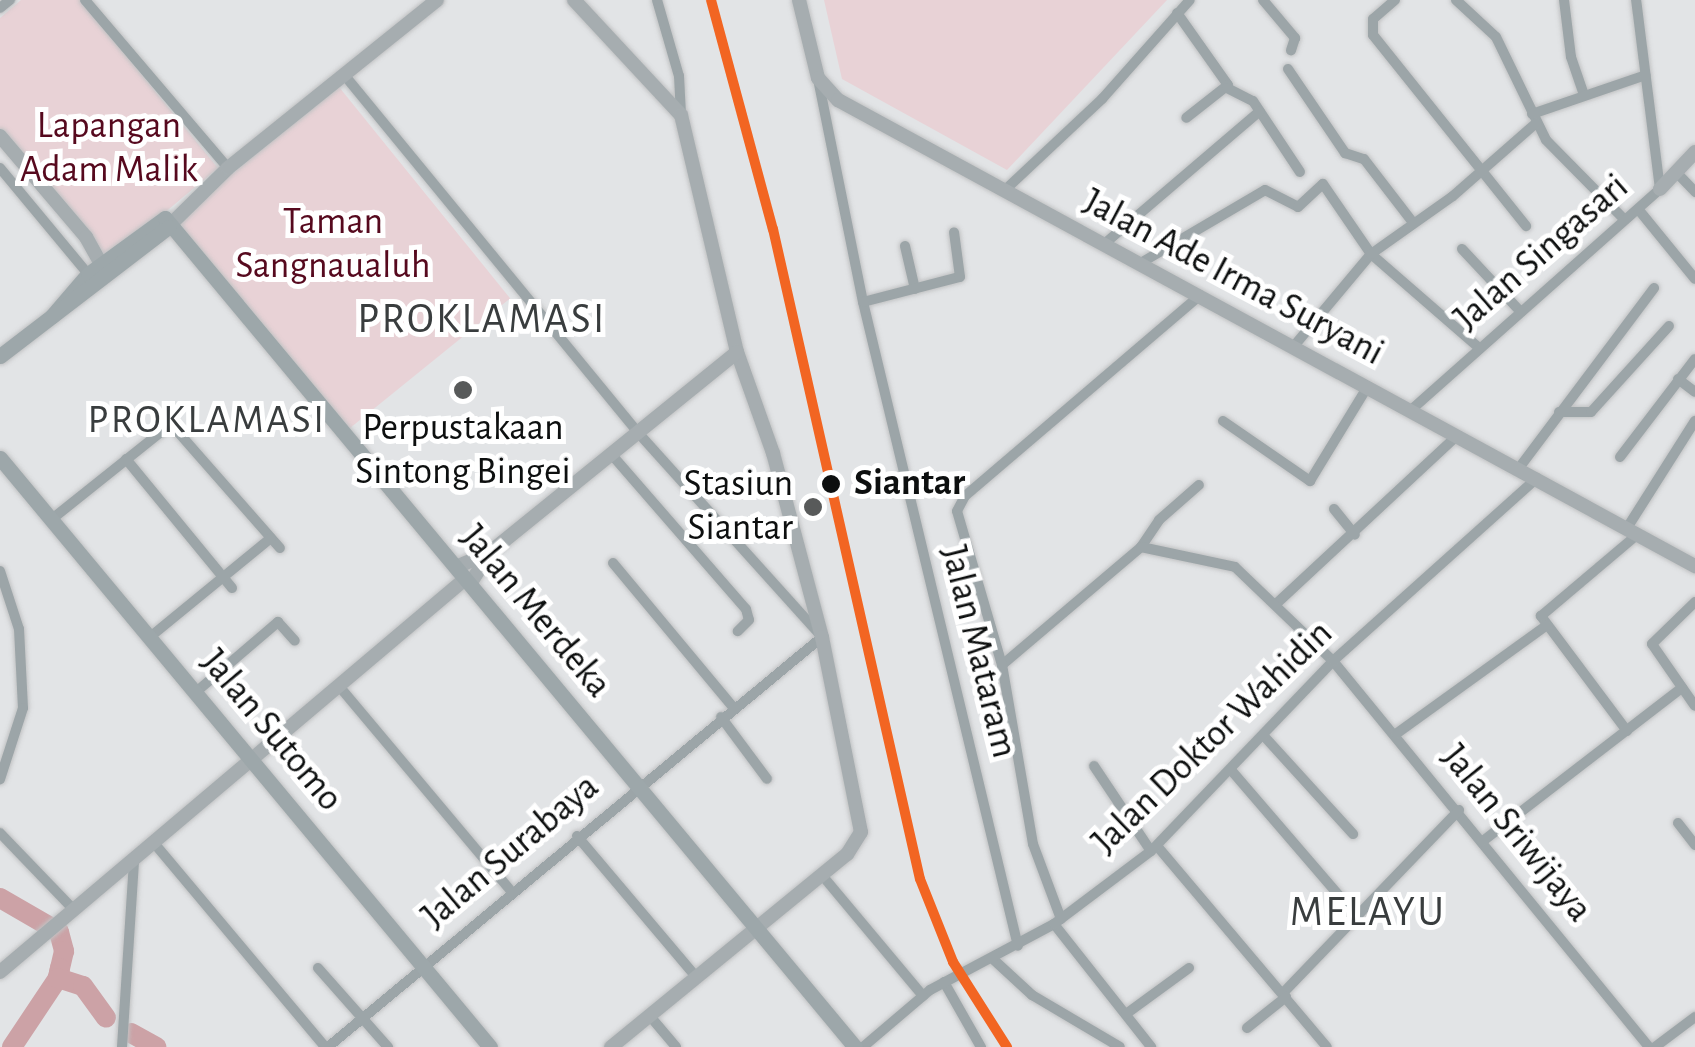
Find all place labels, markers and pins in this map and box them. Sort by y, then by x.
marker: Perpustakaan Sintong Bingei [452,379,474,401]
place label: Perpustakaan Sintong Bingei [355,406,571,496]
place label: Siantar [854,461,965,507]
place label: Stasiun Siantar [684,462,793,552]
marker: Siantar [818,471,844,497]
marker: Stasiun Siantar [802,496,824,518]

